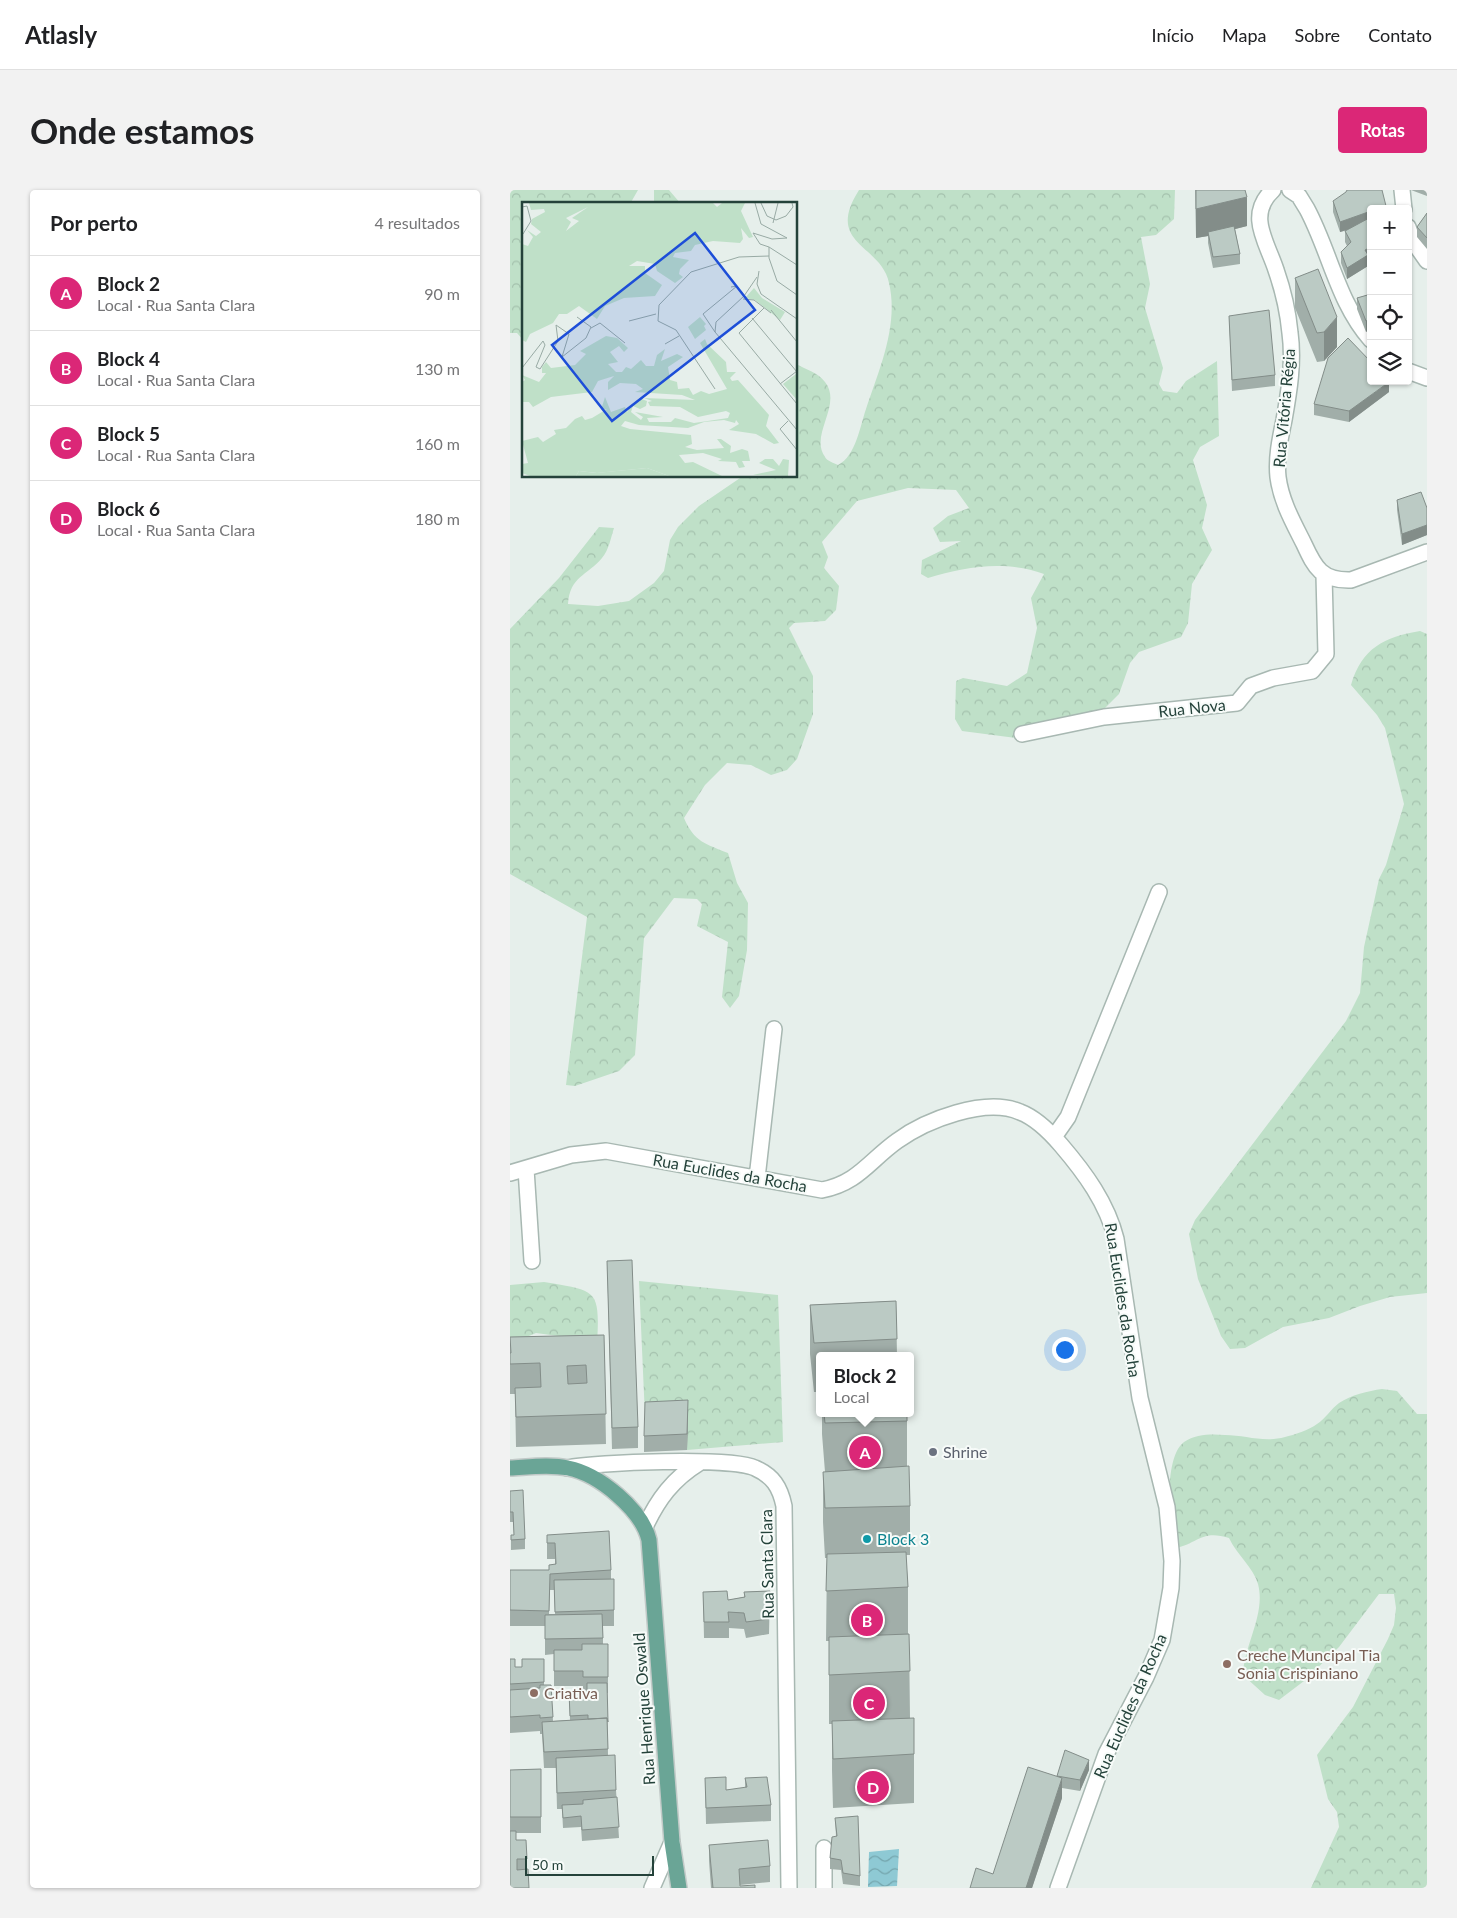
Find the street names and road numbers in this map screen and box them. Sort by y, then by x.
street label: Rua Vitória Régia [1269,348,1298,468]
street label: Rua Nova [1157,695,1227,720]
street label: Rua Euclides da Rocha [651,1150,809,1195]
street label: Rua Euclides da Rocha [1102,1221,1145,1379]
street label: Rua Santa Clara [756,1509,777,1619]
street label: Rua Euclides da Rocha [1089,1631,1170,1781]
street label: Rua Henrique Oswald [629,1632,658,1786]

